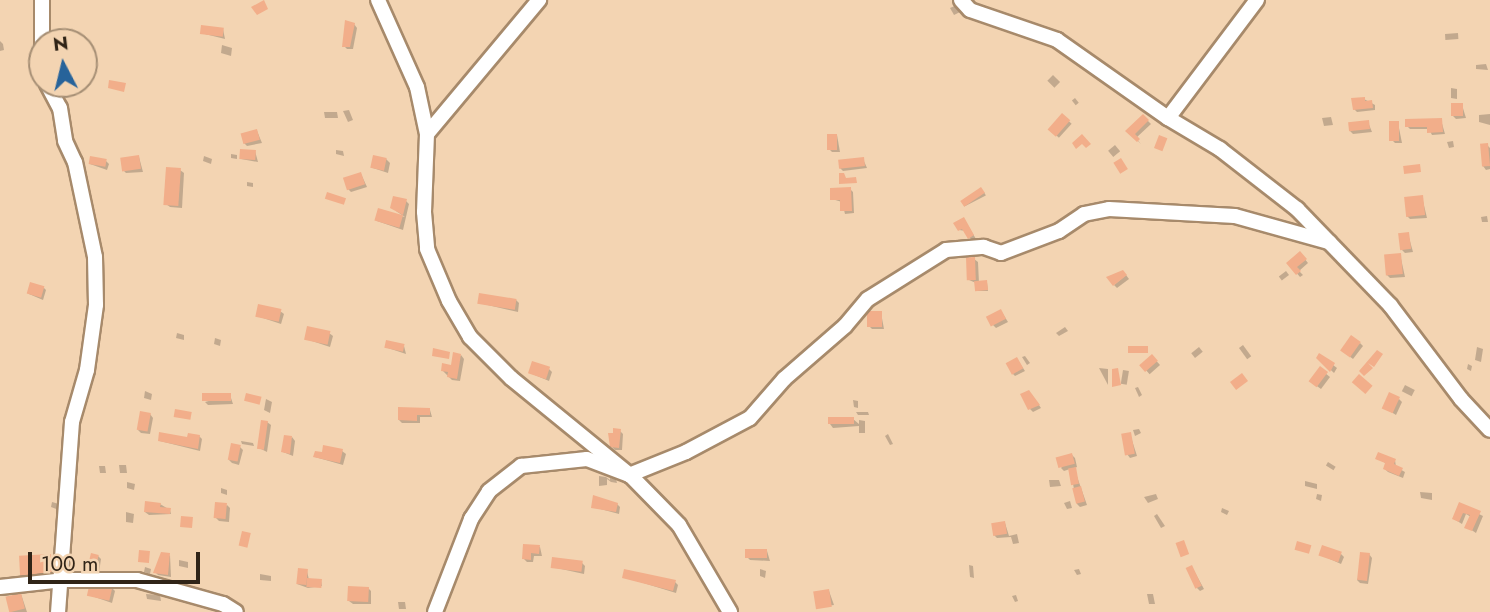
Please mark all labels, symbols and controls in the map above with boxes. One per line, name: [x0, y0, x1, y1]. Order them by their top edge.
north arrow: [28, 28, 98, 98]
text: N: [51, 29, 70, 58]
scale bar: [32, 538, 203, 582]
text: 100 m: [41, 549, 98, 579]

